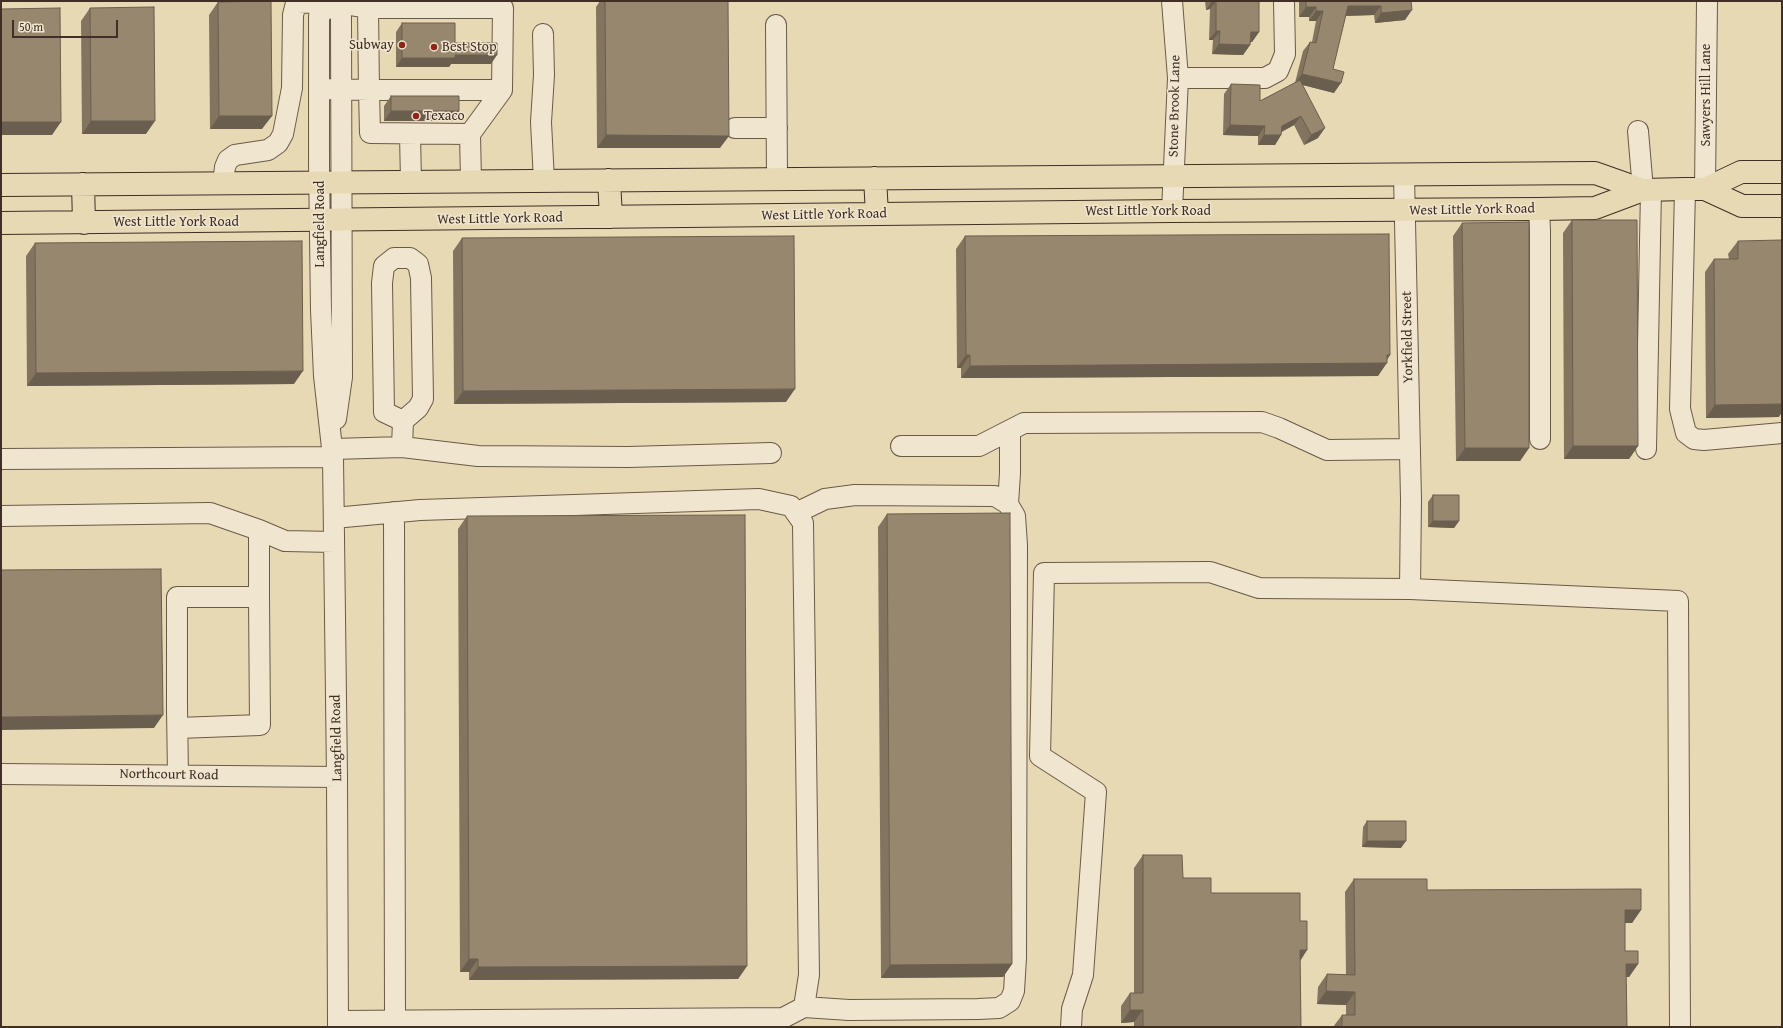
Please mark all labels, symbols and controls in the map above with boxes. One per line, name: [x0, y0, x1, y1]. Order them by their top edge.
scale bar: [14, 12, 120, 38]
text: 50 m: [19, 18, 43, 35]
place label: Subway: [349, 37, 394, 53]
place label: Best Stop: [442, 39, 497, 55]
marker: Subway: [397, 40, 407, 50]
marker: Best Stop: [429, 42, 439, 52]
street label: Sawyers Hill Lane: [1698, 44, 1714, 146]
street label: Stone Brook Lane: [1166, 55, 1184, 157]
place label: Texaco: [424, 108, 465, 124]
marker: Texaco: [411, 111, 421, 121]
street label: Langfield Road: [312, 180, 328, 268]
street label: West Little York Road: [1409, 201, 1535, 219]
street label: West Little York Road: [1085, 203, 1211, 219]
street label: West Little York Road: [761, 206, 887, 224]
street label: West Little York Road: [437, 210, 563, 228]
street label: West Little York Road: [113, 214, 239, 230]
street label: Yorkfield Street: [1399, 291, 1417, 383]
street label: Langfield Road: [328, 694, 346, 782]
street label: Northcourt Road: [119, 766, 219, 784]

